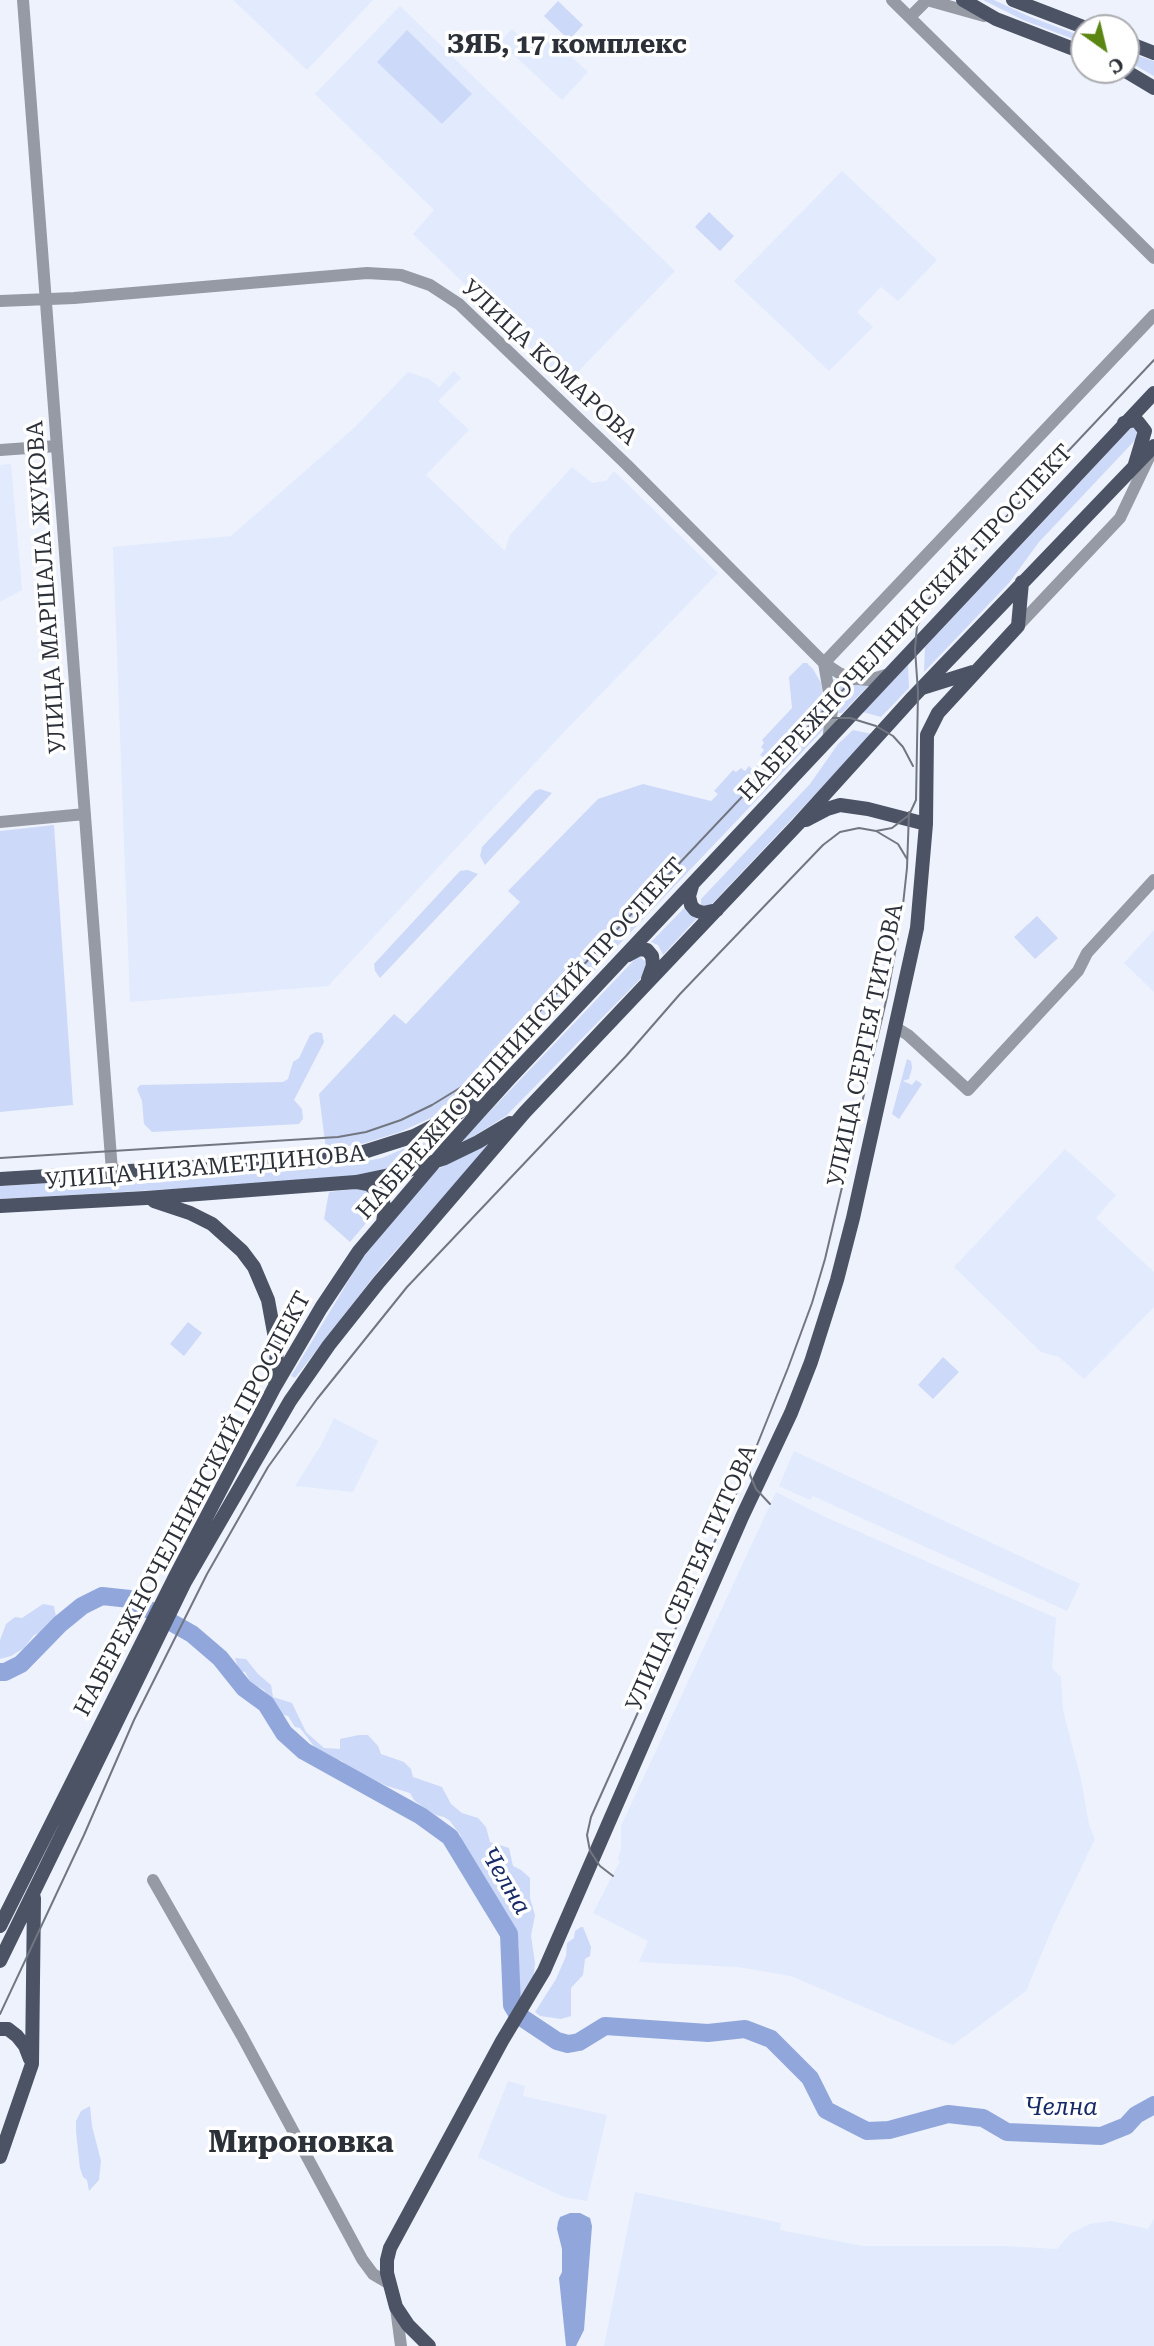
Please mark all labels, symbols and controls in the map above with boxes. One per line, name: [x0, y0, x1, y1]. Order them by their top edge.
north arrow: [1070, 14, 1140, 84]
district label: ЗЯБ, 17 комплекс: [447, 29, 687, 61]
text: С: [1104, 52, 1128, 78]
street label: УЛИЦА КОМАРОВА: [456, 275, 642, 451]
street label: УЛИЦА МАРШАЛА ЖУКОВА: [22, 420, 72, 754]
street label: НАБЕРЕЖНОЧЕЛНИНСКИЙ ПРОСПЕКТ: [733, 439, 1079, 807]
street label: НАБЕРЕЖНОЧЕЛНИНСКИЙ ПРОСПЕКТ: [351, 853, 691, 1225]
street label: УЛИЦА СЕРГЕЯ ТИТОВА: [823, 901, 909, 1189]
street label: УЛИЦА НИЗАМЕТДИНОВА: [44, 1140, 366, 1196]
street label: НАБЕРЕЖНОЧЕЛНИНСКИЙ ПРОСПЕКТ: [69, 1287, 317, 1721]
street label: УЛИЦА СЕРГЕЯ ТИТОВА: [621, 1441, 763, 1715]
water label: Челна: [474, 1842, 536, 1920]
water label: Челна: [1024, 2094, 1098, 2122]
district label: Мироновка: [208, 2125, 394, 2161]

